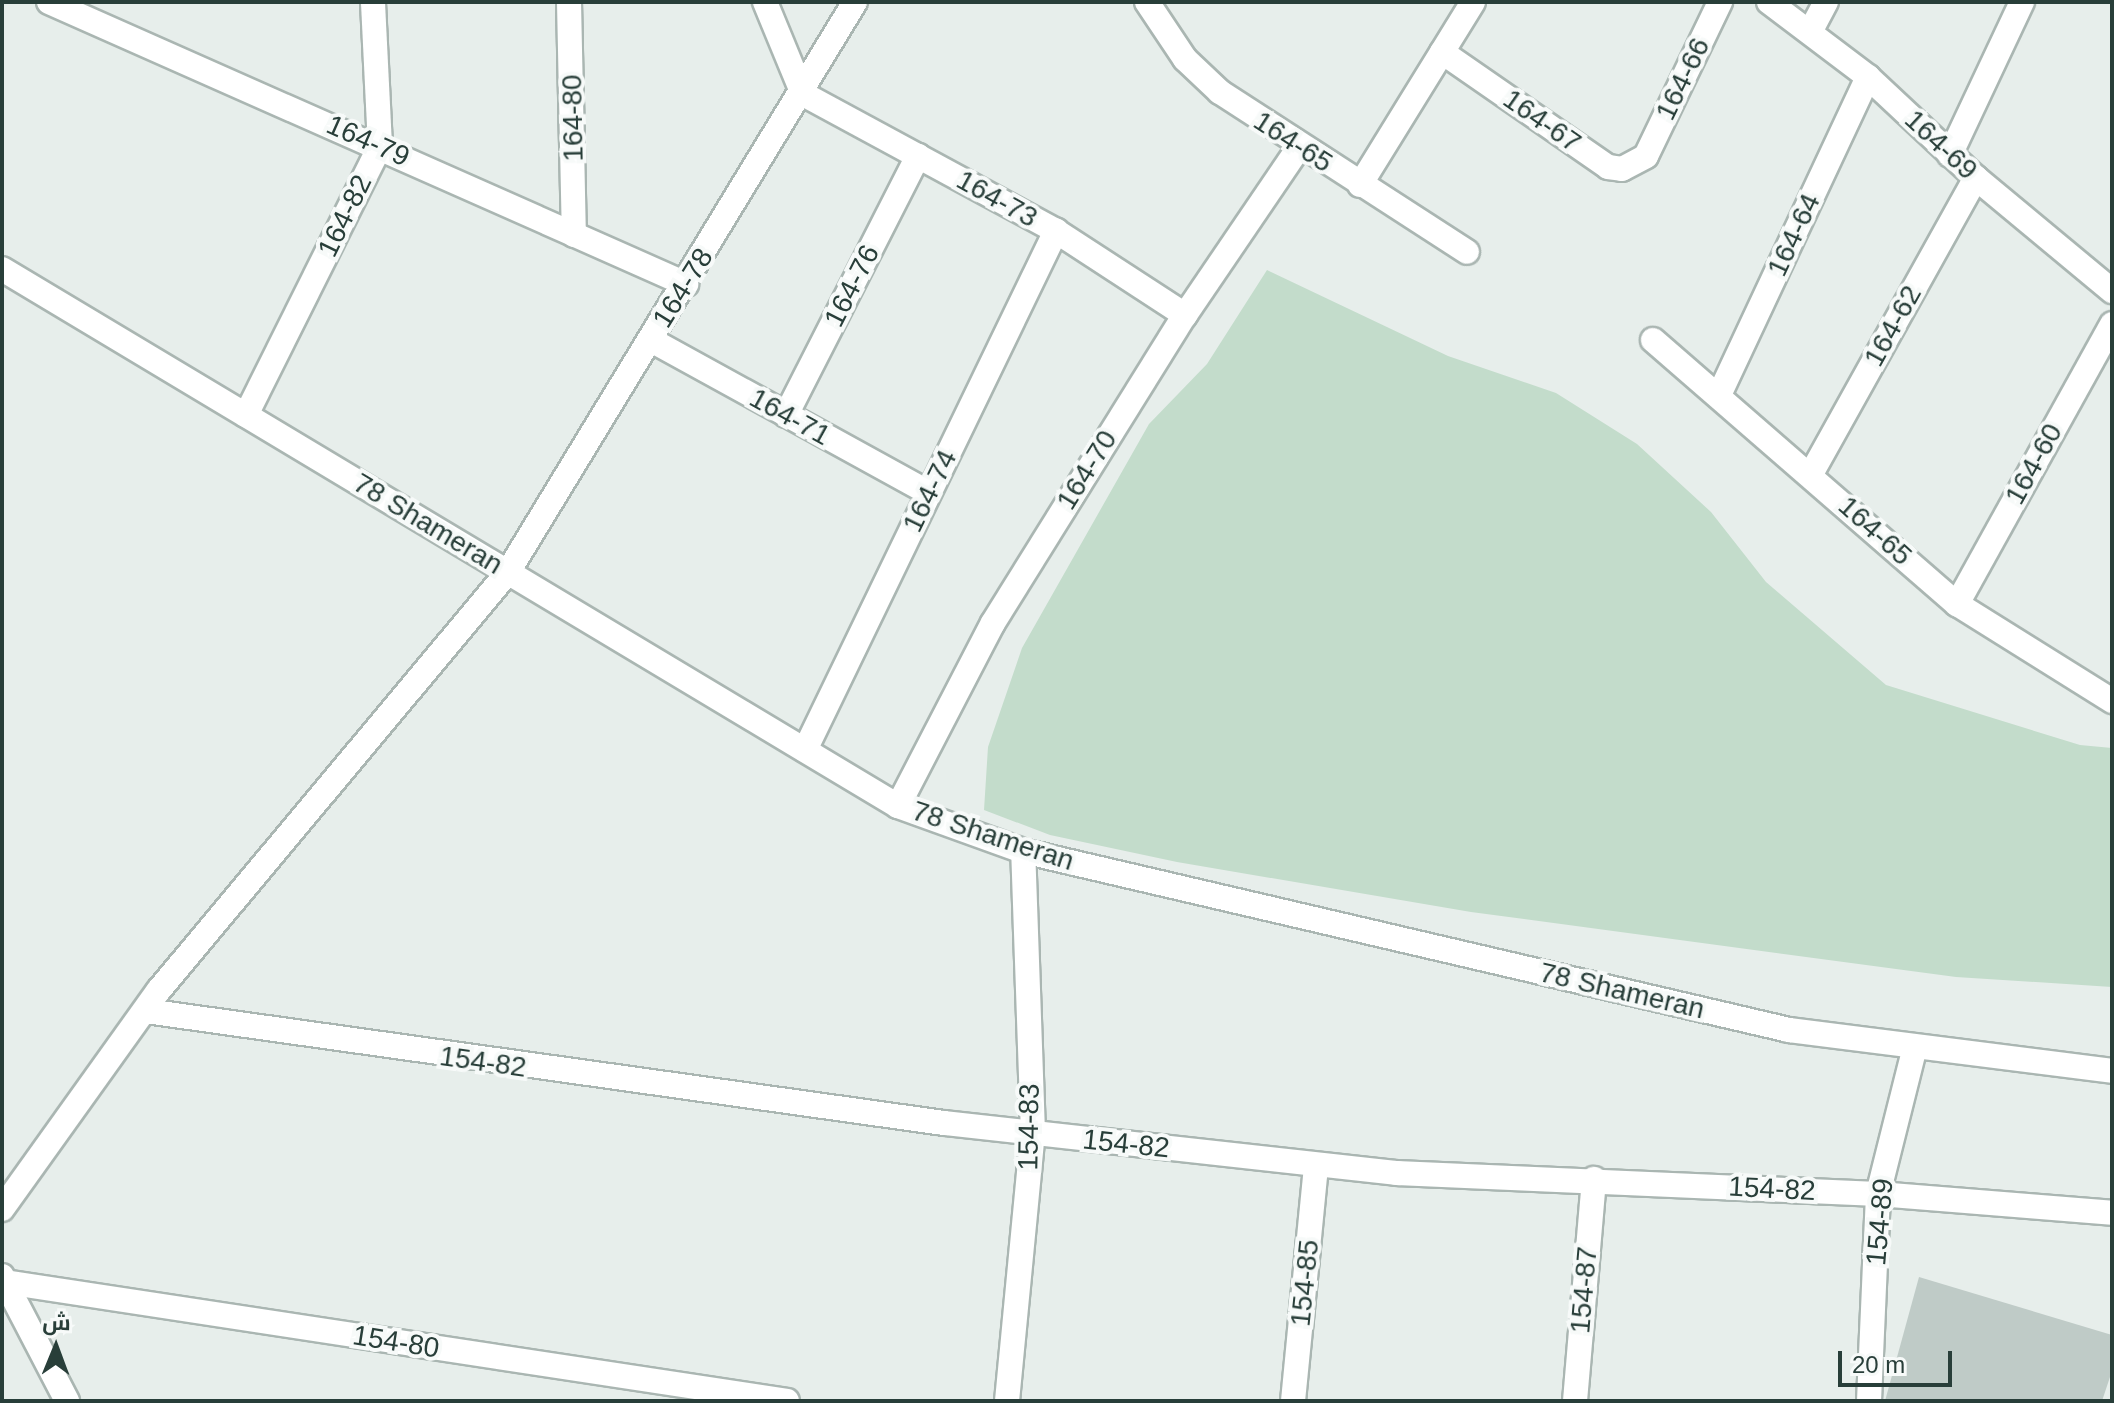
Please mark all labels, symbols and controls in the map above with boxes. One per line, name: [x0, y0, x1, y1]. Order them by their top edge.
street label: 164-66: [1649, 32, 1717, 126]
street label: 164-80: [555, 74, 591, 162]
street label: 164-67: [1497, 82, 1587, 160]
street label: 164-69: [1898, 103, 1984, 187]
street label: 164-65: [1247, 104, 1339, 180]
street label: 164-79: [321, 108, 415, 174]
street label: 164-73: [951, 163, 1043, 235]
street label: 164-82: [311, 169, 379, 263]
street label: 164-64: [1760, 188, 1828, 282]
street label: 164-76: [817, 240, 887, 332]
street label: 164-78: [646, 242, 720, 334]
street label: 164-62: [1857, 280, 1929, 372]
street label: 164-71: [744, 381, 836, 453]
street label: 164-60: [1998, 418, 2070, 510]
street label: 164-70: [1050, 424, 1124, 516]
street label: 164-74: [896, 444, 964, 538]
street label: 78 Shameran: [347, 466, 509, 582]
street label: 164-65: [1831, 489, 1919, 573]
street label: 78 Shameran: [908, 794, 1078, 878]
street label: 78 Shameran: [1536, 956, 1708, 1026]
street label: 154-82: [437, 1039, 529, 1085]
street label: 154-83: [1011, 1083, 1047, 1171]
street label: 154-82: [1081, 1123, 1171, 1165]
street label: 154-82: [1728, 1170, 1816, 1208]
street label: 154-89: [1859, 1177, 1901, 1267]
street label: 154-85: [1284, 1238, 1326, 1328]
street label: 154-87: [1563, 1245, 1605, 1335]
north arrow: [16, 1307, 96, 1387]
text: ش: [42, 1310, 71, 1335]
street label: 154-80: [350, 1319, 442, 1365]
scale bar: [1842, 1335, 1956, 1385]
text: 20 m: [1852, 1351, 1905, 1378]

